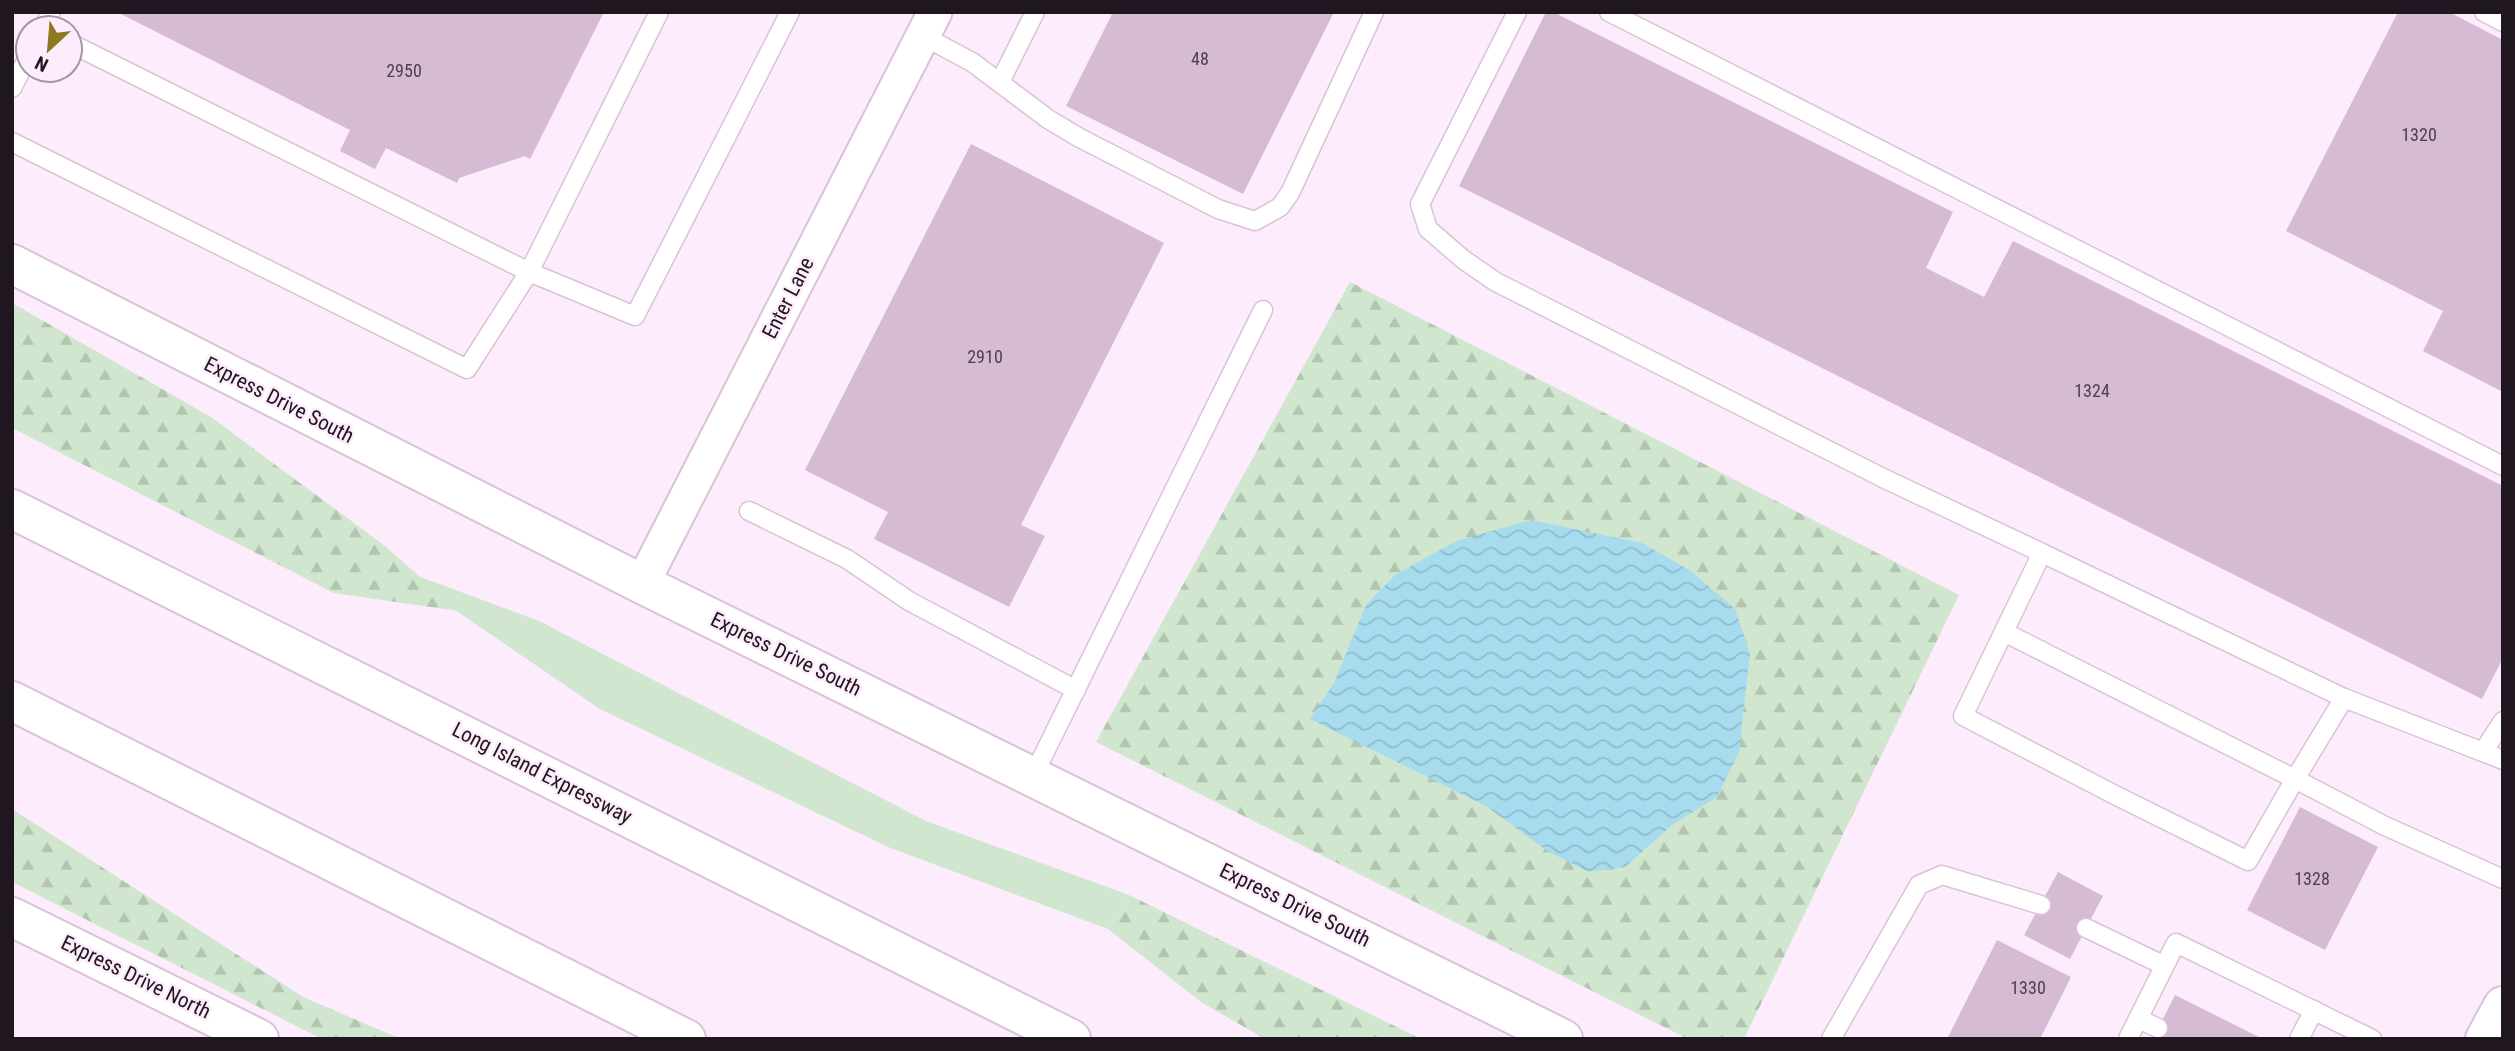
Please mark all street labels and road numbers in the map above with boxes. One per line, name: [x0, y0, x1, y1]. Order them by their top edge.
street label: Enter Lane: [757, 253, 819, 343]
street label: Express Drive South: [200, 352, 358, 448]
street label: Express Drive South: [707, 607, 865, 701]
street label: Long Island Expressway: [448, 717, 636, 829]
street label: Express Drive South: [1216, 858, 1374, 952]
street label: Express Drive North: [57, 930, 215, 1024]

